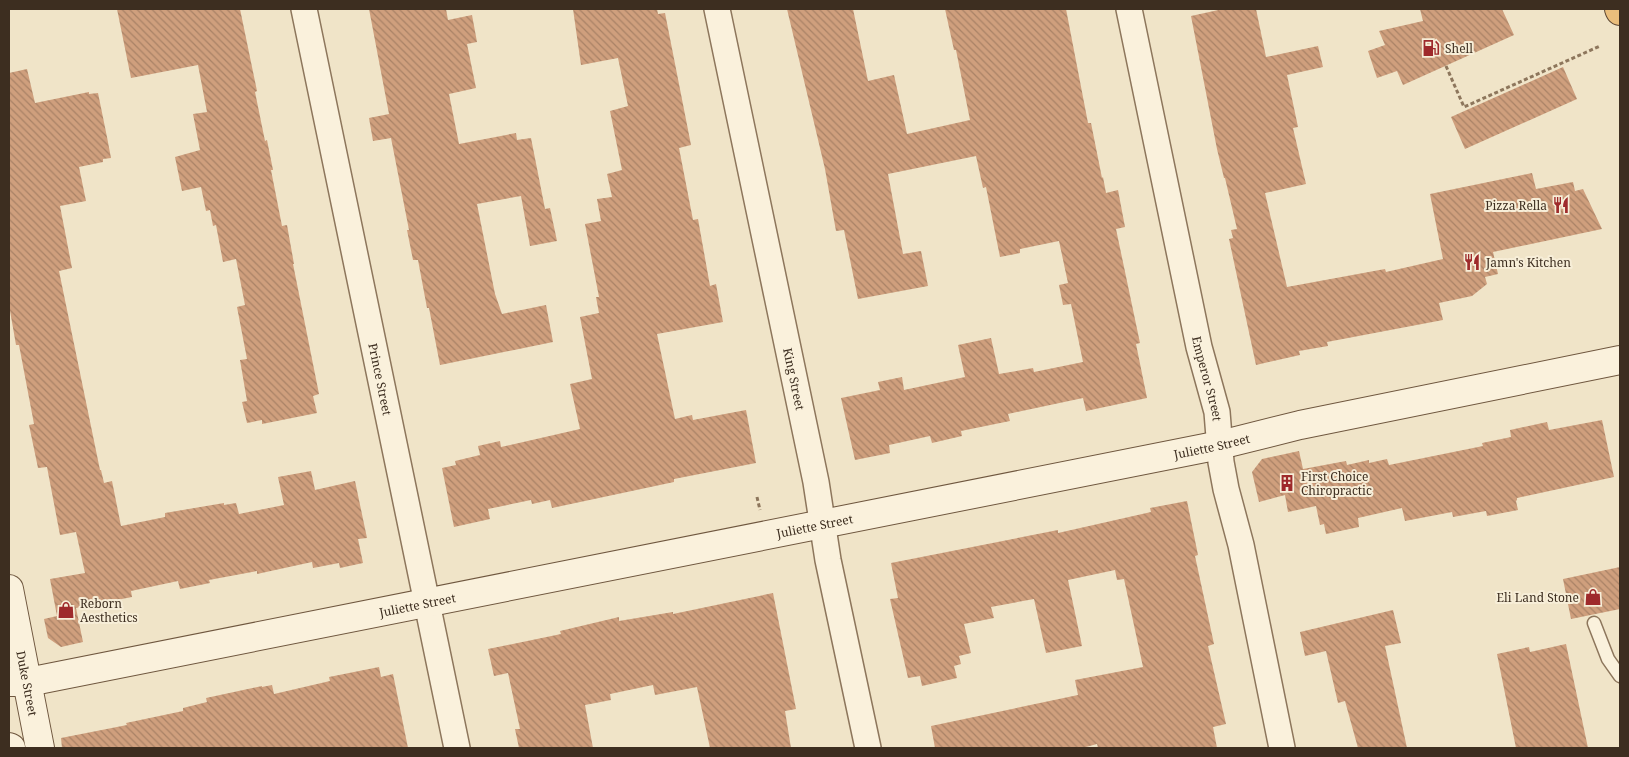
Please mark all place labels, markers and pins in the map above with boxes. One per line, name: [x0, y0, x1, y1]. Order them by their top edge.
fuel station icon: Shell: [1421, 38, 1441, 58]
place label: Shell: [1445, 40, 1473, 57]
restaurant icon: Pizza Rella: [1551, 195, 1571, 215]
place label: Pizza Rella: [1485, 197, 1547, 214]
restaurant icon: Jamn's Kitchen: [1462, 252, 1482, 272]
place label: Jamn's Kitchen: [1485, 254, 1571, 271]
place label: First Choice Chiropractic: [1301, 468, 1372, 499]
building icon: First Choice Chiropractic: [1277, 473, 1297, 493]
shop icon: Eli Land Stone: [1583, 587, 1603, 607]
place label: Eli Land Stone: [1497, 589, 1579, 606]
place label: Reborn Aesthetics: [80, 595, 138, 626]
shop icon: Reborn Aesthetics: [56, 600, 76, 620]

